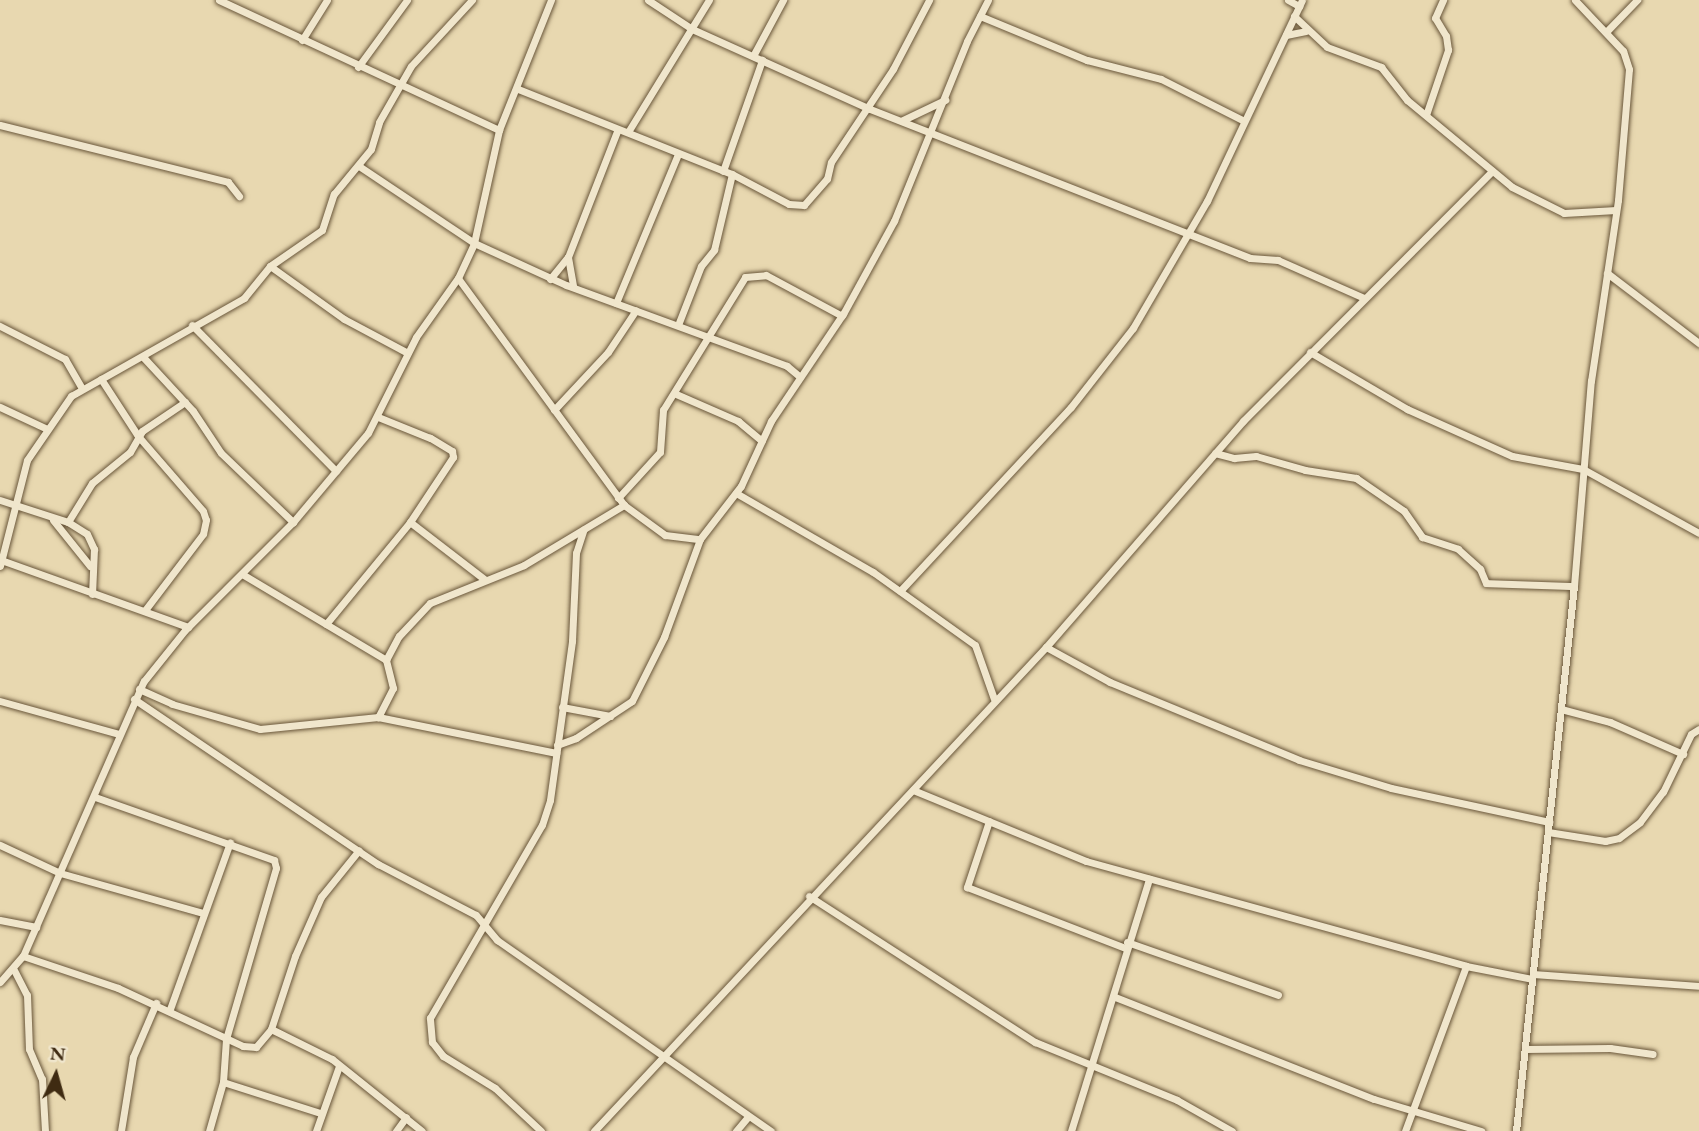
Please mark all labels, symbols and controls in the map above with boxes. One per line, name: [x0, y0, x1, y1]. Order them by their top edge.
north arrow: [21, 1040, 91, 1110]
text: N: [49, 1040, 67, 1067]

